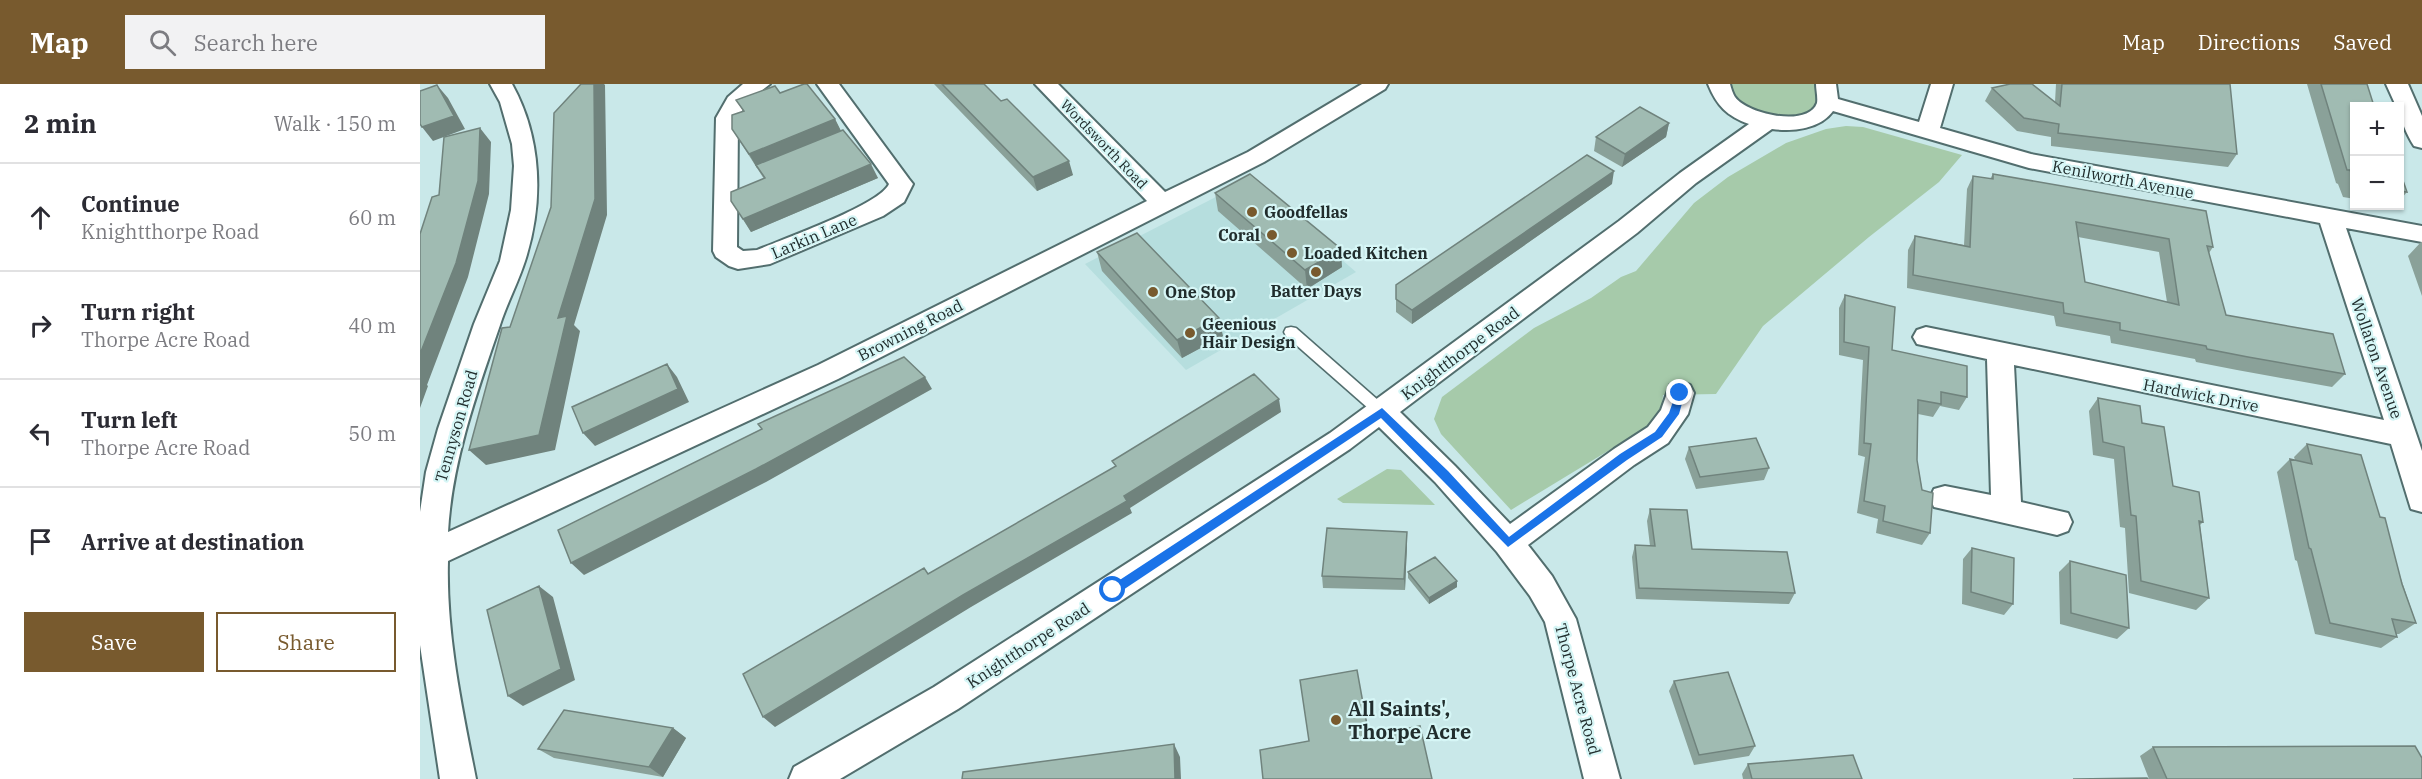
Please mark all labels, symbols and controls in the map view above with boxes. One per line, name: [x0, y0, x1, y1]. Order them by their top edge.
search box: [125, 15, 545, 69]
text: Map: [30, 24, 89, 61]
icon: search: [146, 26, 179, 59]
text: Search here: [194, 28, 318, 57]
text: Map: [2122, 28, 2165, 56]
text: Directions: [2198, 28, 2300, 56]
text: Saved: [2333, 28, 2392, 56]
street label: Wordsworth Road: [1057, 95, 1152, 193]
map controls: [2350, 102, 2404, 210]
button: +: [2350, 102, 2404, 156]
text: 2 min: [24, 106, 97, 140]
text: Walk · 150 m: [274, 110, 396, 137]
street label: Kenilworth Avenue: [2051, 155, 2195, 203]
button: −: [2350, 156, 2404, 210]
text: Continue: [81, 189, 180, 218]
icon: ahead: [24, 201, 57, 234]
place label: Goodfellas: [1264, 202, 1348, 222]
text: 60 m: [348, 204, 396, 231]
marker: Goodfellas: [1245, 205, 1259, 219]
street label: Larkin Lane: [768, 209, 860, 263]
text: Knightthorpe Road: [81, 218, 259, 245]
place label: Coral: [1218, 225, 1260, 245]
marker: Coral: [1265, 228, 1279, 242]
place label: Loaded Kitchen: [1304, 243, 1428, 263]
marker: Loaded Kitchen: [1285, 246, 1299, 260]
marker: Batter Days: [1309, 265, 1323, 279]
place label: Batter Days: [1270, 281, 1362, 301]
place label: One Stop: [1165, 282, 1236, 302]
marker: One Stop: [1146, 285, 1160, 299]
street label: Browning Road: [854, 295, 966, 365]
street label: Wollaton Avenue: [2347, 295, 2407, 421]
text: Turn right: [81, 297, 195, 326]
street label: Knightthorpe Road: [1397, 302, 1523, 404]
icon: right: [24, 309, 57, 342]
text: 40 m: [348, 312, 396, 339]
place label: Geenious Hair Design: [1202, 314, 1296, 352]
text: Thorpe Acre Road: [81, 326, 250, 353]
marker: Geenious Hair Design: [1183, 326, 1197, 340]
street label: Tennyson Road: [430, 367, 482, 484]
street label: Hardwick Drive: [2142, 374, 2260, 416]
route end: [1666, 379, 1692, 405]
text: Turn left: [81, 405, 177, 434]
icon: left: [24, 417, 57, 450]
text: 50 m: [348, 420, 396, 447]
text: Thorpe Acre Road: [81, 434, 250, 461]
icon: arrive: [24, 525, 57, 558]
text: Arrive at destination: [81, 527, 304, 556]
route start: [1099, 576, 1125, 602]
street label: Knightthorpe Road: [963, 598, 1094, 692]
button: Save: [24, 612, 204, 672]
button: Share: [216, 612, 396, 672]
street label: Thorpe Acre Road: [1551, 621, 1605, 757]
place label: All Saints', Thorpe Acre: [1348, 695, 1471, 745]
marker: All Saints', Thorpe Acre: [1329, 713, 1343, 727]

